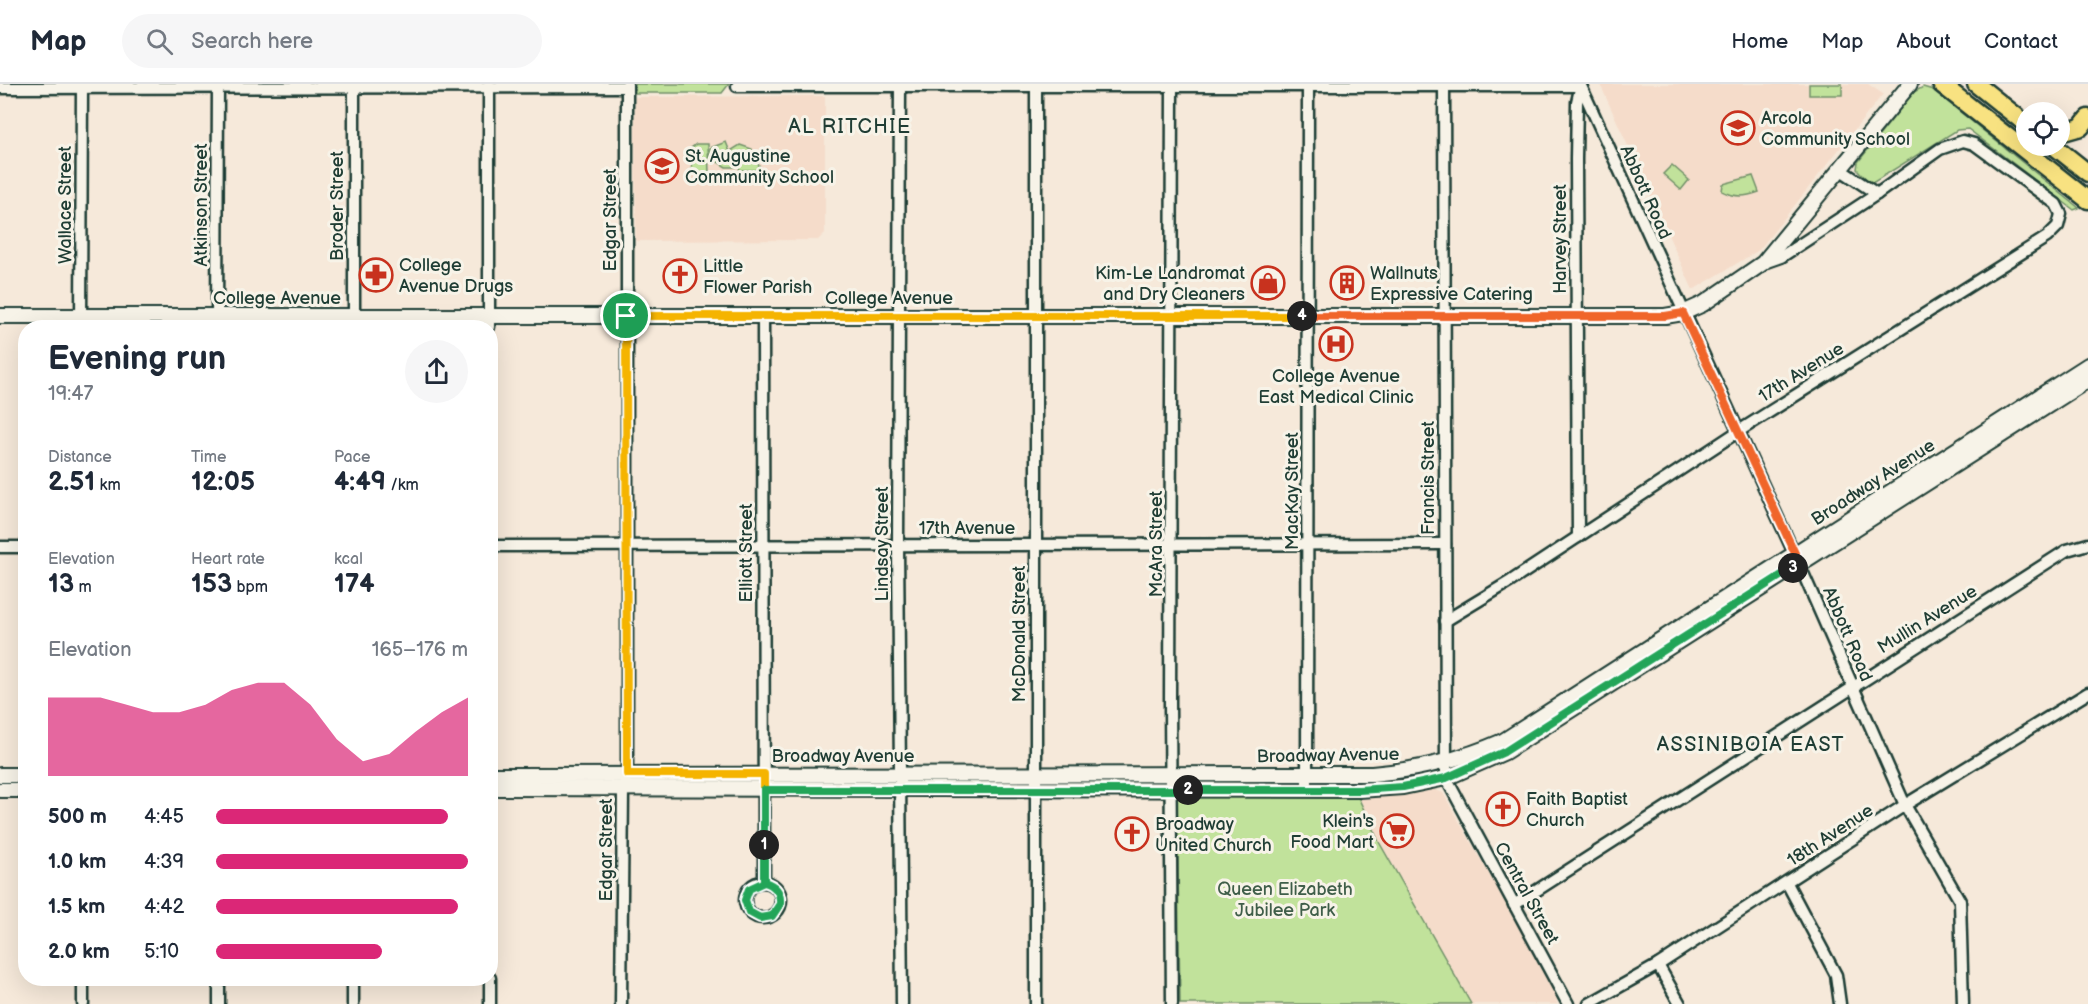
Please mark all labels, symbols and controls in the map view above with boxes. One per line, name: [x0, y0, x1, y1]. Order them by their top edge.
search box: [122, 14, 542, 68]
text: Map: [30, 25, 86, 58]
icon: search: [143, 25, 176, 58]
text: Search here: [191, 28, 313, 55]
text: Home: [1731, 29, 1788, 54]
text: Map: [1821, 29, 1863, 54]
text: About: [1896, 29, 1951, 54]
text: Contact: [1984, 29, 2058, 54]
map controls: [2016, 102, 2070, 156]
button: locate: [2016, 102, 2070, 156]
place label: Arcola Community School: [1761, 108, 1910, 150]
school or university icon: Arcola Community School: [1720, 110, 1756, 146]
district label: AL RITCHIE: [788, 115, 912, 139]
street label: Abbott Road: [1615, 142, 1676, 242]
street label: Atkinson Street: [191, 143, 212, 266]
street label: Wallace Street: [55, 146, 76, 264]
place label: St. Augustine Community School: [685, 146, 834, 188]
school or university icon: St. Augustine Community School: [644, 148, 680, 184]
street label: Broder Street: [327, 150, 348, 261]
street label: Edgar Street: [600, 168, 621, 272]
street label: Harvey Street: [1550, 184, 1571, 294]
place label: College Avenue Drugs: [399, 255, 513, 297]
place label: Little Flower Parish: [703, 256, 812, 298]
pharmacy icon: College Avenue Drugs: [358, 257, 394, 293]
church icon: Little Flower Parish: [662, 258, 698, 294]
place label: Kim-Le Landromat and Dry Cleaners: [1095, 263, 1245, 305]
place label: Wallnuts Expressive Catering: [1370, 263, 1533, 305]
shop icon: Kim-Le Landromat and Dry Cleaners: [1250, 265, 1286, 301]
building icon: Wallnuts Expressive Catering: [1329, 265, 1365, 301]
street label: College Avenue: [213, 288, 341, 309]
street label: College Avenue: [825, 288, 953, 309]
pin: [600, 290, 651, 341]
icon: arrive: [609, 299, 642, 332]
pin: 4: [1287, 301, 1317, 331]
text: 4: [1297, 306, 1307, 325]
hospital icon: College Avenue East Medical Clinic: [1318, 326, 1354, 362]
street label: 17th Avenue: [1755, 338, 1848, 407]
text: Evening run: [48, 339, 226, 379]
button: share: [405, 340, 468, 403]
place label: College Avenue East Medical Clinic: [1258, 366, 1414, 408]
text: 19:47: [48, 382, 93, 406]
street label: Francis Street: [1418, 421, 1439, 535]
street label: MacKay Street: [1282, 432, 1303, 550]
street label: Broadway Avenue: [1808, 435, 1939, 530]
text: Distance: [48, 448, 112, 467]
text: Time: [191, 448, 226, 467]
text: Pace: [334, 448, 370, 467]
text: 2.51: [48, 467, 95, 498]
text: 12:05: [191, 467, 255, 498]
text: 4:49: [334, 467, 386, 498]
text: km: [95, 476, 121, 495]
text: /km: [386, 476, 419, 495]
street label: Lindsay Street: [872, 486, 893, 602]
street label: McAra Street: [1146, 490, 1167, 597]
street label: Elliott Street: [736, 503, 757, 603]
street label: 17th Avenue: [919, 518, 1016, 539]
text: Elevation: [48, 550, 115, 569]
text: Heart rate: [191, 550, 265, 569]
text: kcal: [334, 550, 363, 569]
pin: 3: [1778, 553, 1808, 583]
text: 3: [1788, 558, 1798, 577]
street label: McDonald Street: [1009, 565, 1030, 702]
text: 13: [48, 569, 74, 600]
text: 153: [191, 569, 232, 600]
text: 174: [334, 569, 375, 600]
text: m: [74, 578, 92, 597]
text: bpm: [232, 578, 268, 597]
street label: Mullin Avenue: [1874, 580, 1981, 658]
street label: Abbott Road: [1818, 584, 1877, 685]
text: Elevation: [48, 638, 131, 662]
text: 165–176 m: [372, 638, 468, 662]
district label: ASSINIBOIA EAST: [1657, 733, 1845, 757]
street label: Broadway Avenue: [1256, 744, 1400, 767]
street label: Broadway Avenue: [772, 746, 915, 767]
pin: 2: [1173, 775, 1203, 805]
text: 2: [1183, 780, 1193, 799]
place label: Faith Baptist Church: [1526, 789, 1628, 831]
church icon: Faith Baptist Church: [1485, 791, 1521, 827]
street label: Edgar Street: [596, 798, 617, 902]
street label: 18th Avenue: [1783, 800, 1877, 871]
text: 500 m: [48, 805, 107, 829]
text: 4:45: [144, 805, 184, 829]
place label: Klein's Food Mart: [1290, 811, 1374, 853]
supermarket icon: Klein's Food Mart: [1379, 813, 1415, 849]
place label: Broadway United Church: [1155, 814, 1272, 856]
church icon: Broadway United Church: [1114, 816, 1150, 852]
pin: 1: [749, 830, 779, 860]
text: 1: [761, 835, 767, 854]
street label: Central Street: [1490, 839, 1563, 948]
text: 1.0 km: [48, 850, 106, 874]
text: 4:39: [144, 850, 184, 874]
park label: Queen Elizabeth Jubilee Park: [1217, 879, 1353, 921]
text: 1.5 km: [48, 895, 105, 919]
text: 4:42: [144, 895, 184, 919]
text: 2.0 km: [48, 940, 110, 964]
text: 5:10: [144, 940, 179, 964]

